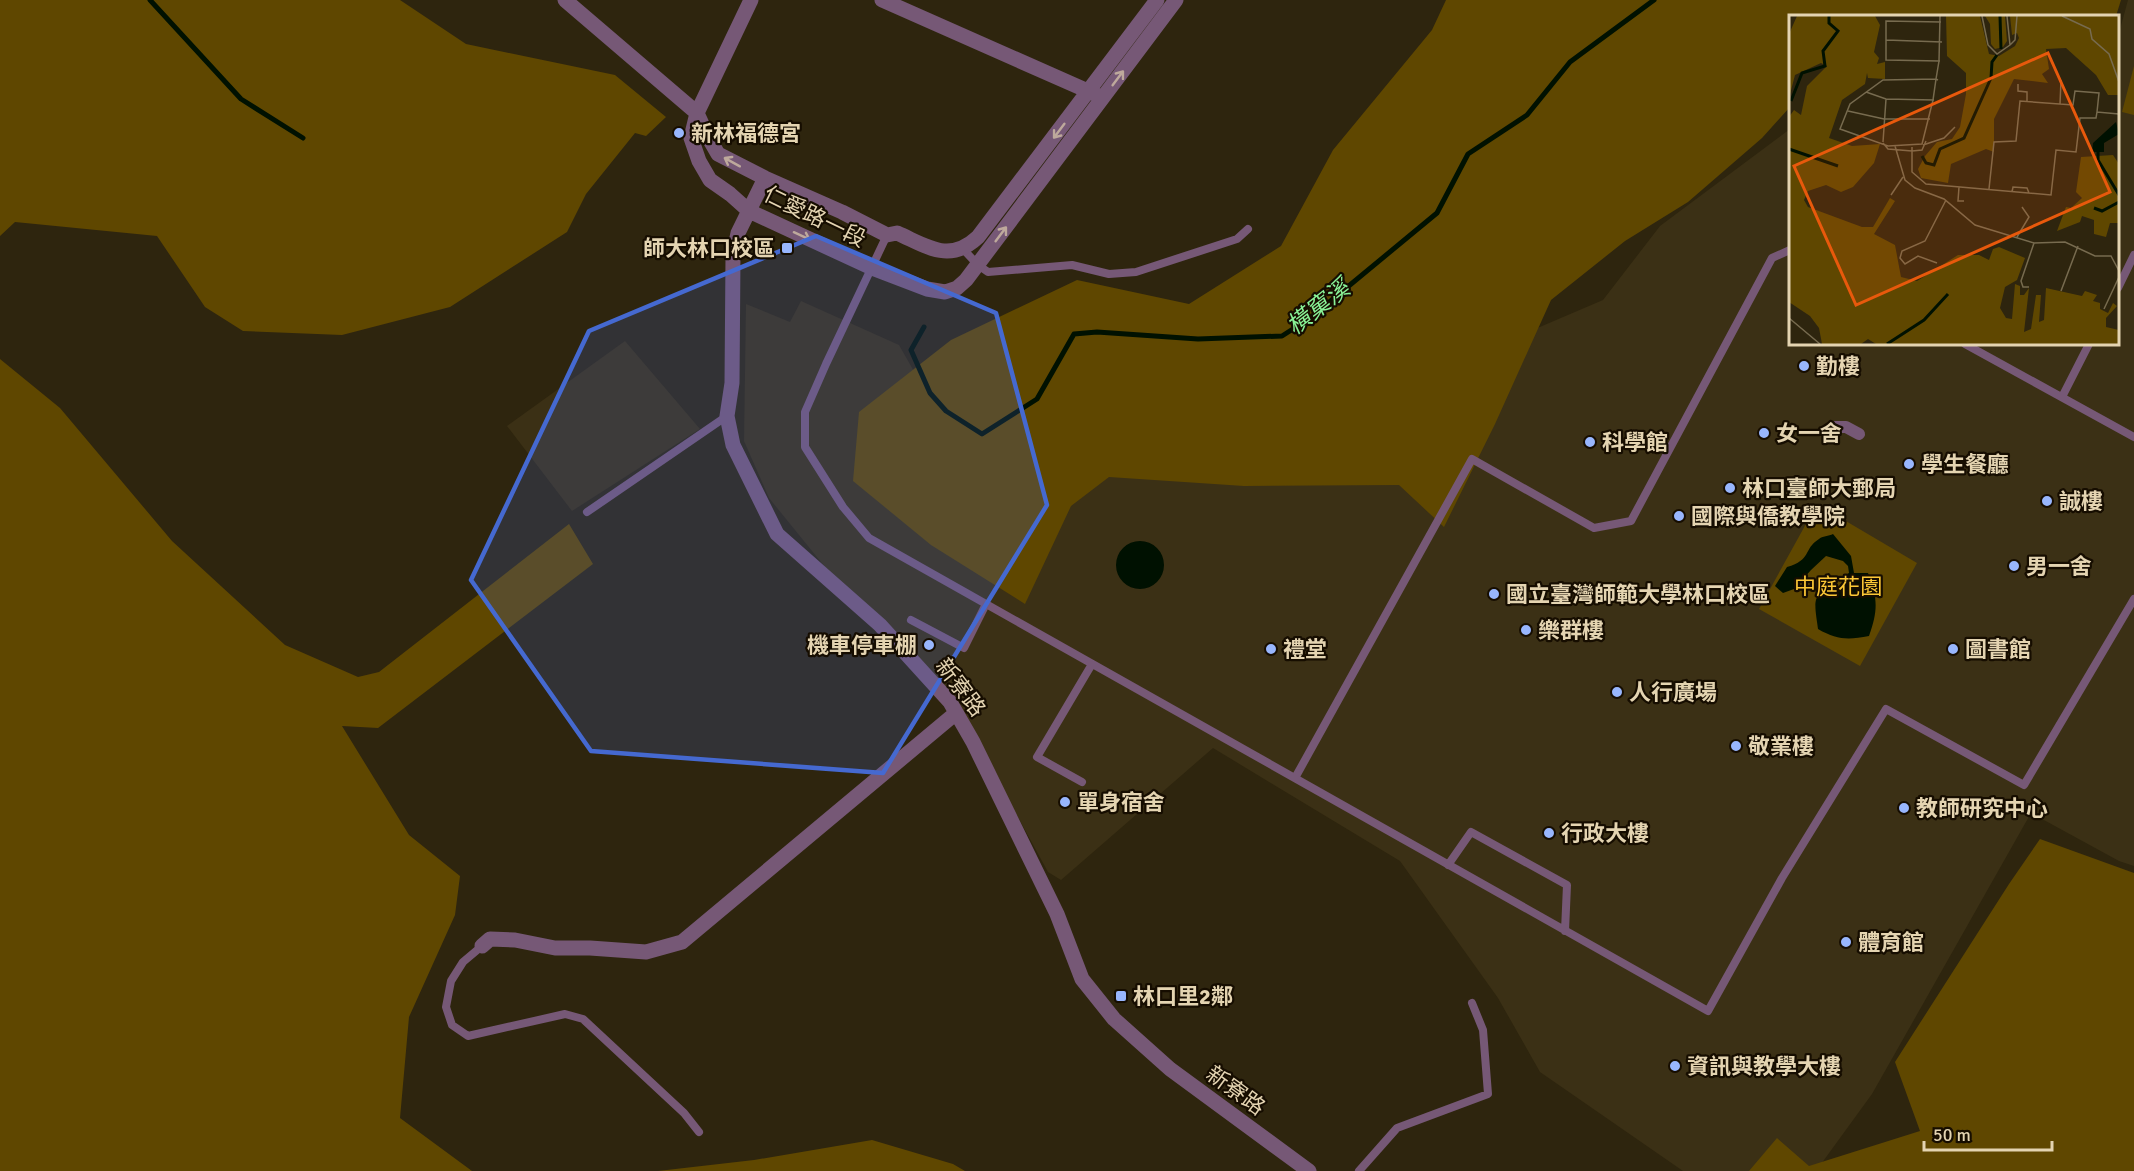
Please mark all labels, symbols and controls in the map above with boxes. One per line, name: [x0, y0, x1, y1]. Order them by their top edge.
inset map: [1789, 15, 2119, 345]
one-way arrow: [1111, 70, 1124, 86]
place label: 新林福德宮: [691, 120, 801, 147]
one-way arrow: [1053, 122, 1065, 138]
marker: 新林福德宮: [672, 126, 686, 140]
one-way arrow: [724, 155, 741, 167]
street label: 仁愛路一段: [759, 180, 870, 253]
one-way arrow: [995, 226, 1007, 242]
one-way arrow: [793, 230, 811, 242]
place label: 師大林口校區: [643, 235, 775, 262]
marker: 師大林口校區: [780, 241, 794, 255]
water label: 橫窠溪: [1280, 271, 1358, 341]
place label: 勤樓: [1816, 353, 1860, 380]
marker: 勤樓: [1797, 359, 1811, 373]
place label: 女一舍: [1776, 420, 1842, 447]
marker: 女一舍: [1757, 426, 1771, 440]
place label: 科學館: [1602, 429, 1668, 456]
marker: 科學館: [1583, 435, 1597, 449]
place label: 學生餐廳: [1921, 451, 2009, 478]
marker: 學生餐廳: [1902, 457, 1916, 471]
place label: 林口臺師大郵局: [1742, 475, 1896, 502]
marker: 林口臺師大郵局: [1723, 481, 1737, 495]
place label: 誠樓: [2059, 488, 2103, 515]
marker: 誠樓: [2040, 494, 2054, 508]
place label: 國際與僑教學院: [1691, 503, 1845, 530]
marker: 國際與僑教學院: [1672, 509, 1686, 523]
place label: 男一舍: [2026, 553, 2092, 580]
marker: 男一舍: [2007, 559, 2021, 573]
park label: 中庭花園: [1794, 573, 1882, 600]
place label: 國立臺灣師範大學林口校區: [1506, 581, 1770, 608]
marker: 國立臺灣師範大學林口校區: [1487, 587, 1501, 601]
place label: 樂群樓: [1538, 617, 1604, 644]
marker: 樂群樓: [1519, 623, 1533, 637]
place label: 機車停車棚: [807, 632, 917, 659]
place label: 禮堂: [1283, 636, 1327, 663]
place label: 圖書館: [1965, 636, 2031, 663]
marker: 機車停車棚: [922, 638, 936, 652]
marker: 禮堂: [1264, 642, 1278, 656]
marker: 圖書館: [1946, 642, 1960, 656]
street label: 新寮路: [930, 653, 991, 722]
place label: 人行廣場: [1629, 679, 1717, 706]
marker: 人行廣場: [1610, 685, 1624, 699]
place label: 敬業樓: [1748, 733, 1814, 760]
marker: 敬業樓: [1729, 739, 1743, 753]
place label: 單身宿舍: [1077, 789, 1165, 816]
marker: 單身宿舍: [1058, 795, 1072, 809]
place label: 教師研究中心: [1916, 795, 2048, 822]
marker: 教師研究中心: [1897, 801, 1911, 815]
place label: 行政大樓: [1561, 820, 1649, 847]
marker: 行政大樓: [1542, 826, 1556, 840]
place label: 體育館: [1858, 929, 1924, 956]
marker: 體育館: [1839, 935, 1853, 949]
place label: 林口里2鄰: [1133, 983, 1233, 1010]
marker: 林口里2鄰: [1114, 989, 1128, 1003]
place label: 資訊與教學大樓: [1687, 1053, 1841, 1080]
marker: 資訊與教學大樓: [1668, 1059, 1682, 1073]
street label: 新寮路: [1201, 1060, 1270, 1121]
scale bar: [1924, 1114, 2052, 1152]
text: 50 m: [1933, 1124, 1971, 1146]

